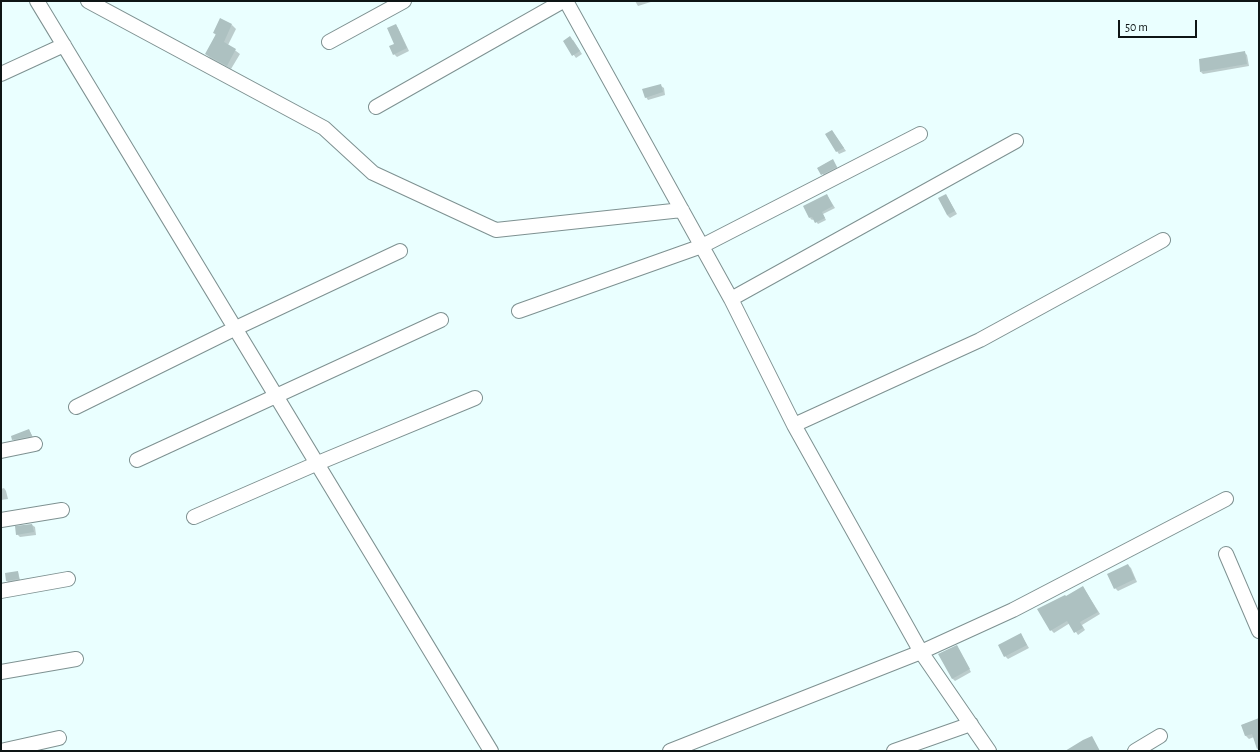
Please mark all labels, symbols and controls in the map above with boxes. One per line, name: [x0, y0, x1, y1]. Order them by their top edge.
scale bar: [1120, 12, 1199, 38]
text: 50 m: [1125, 21, 1148, 33]

